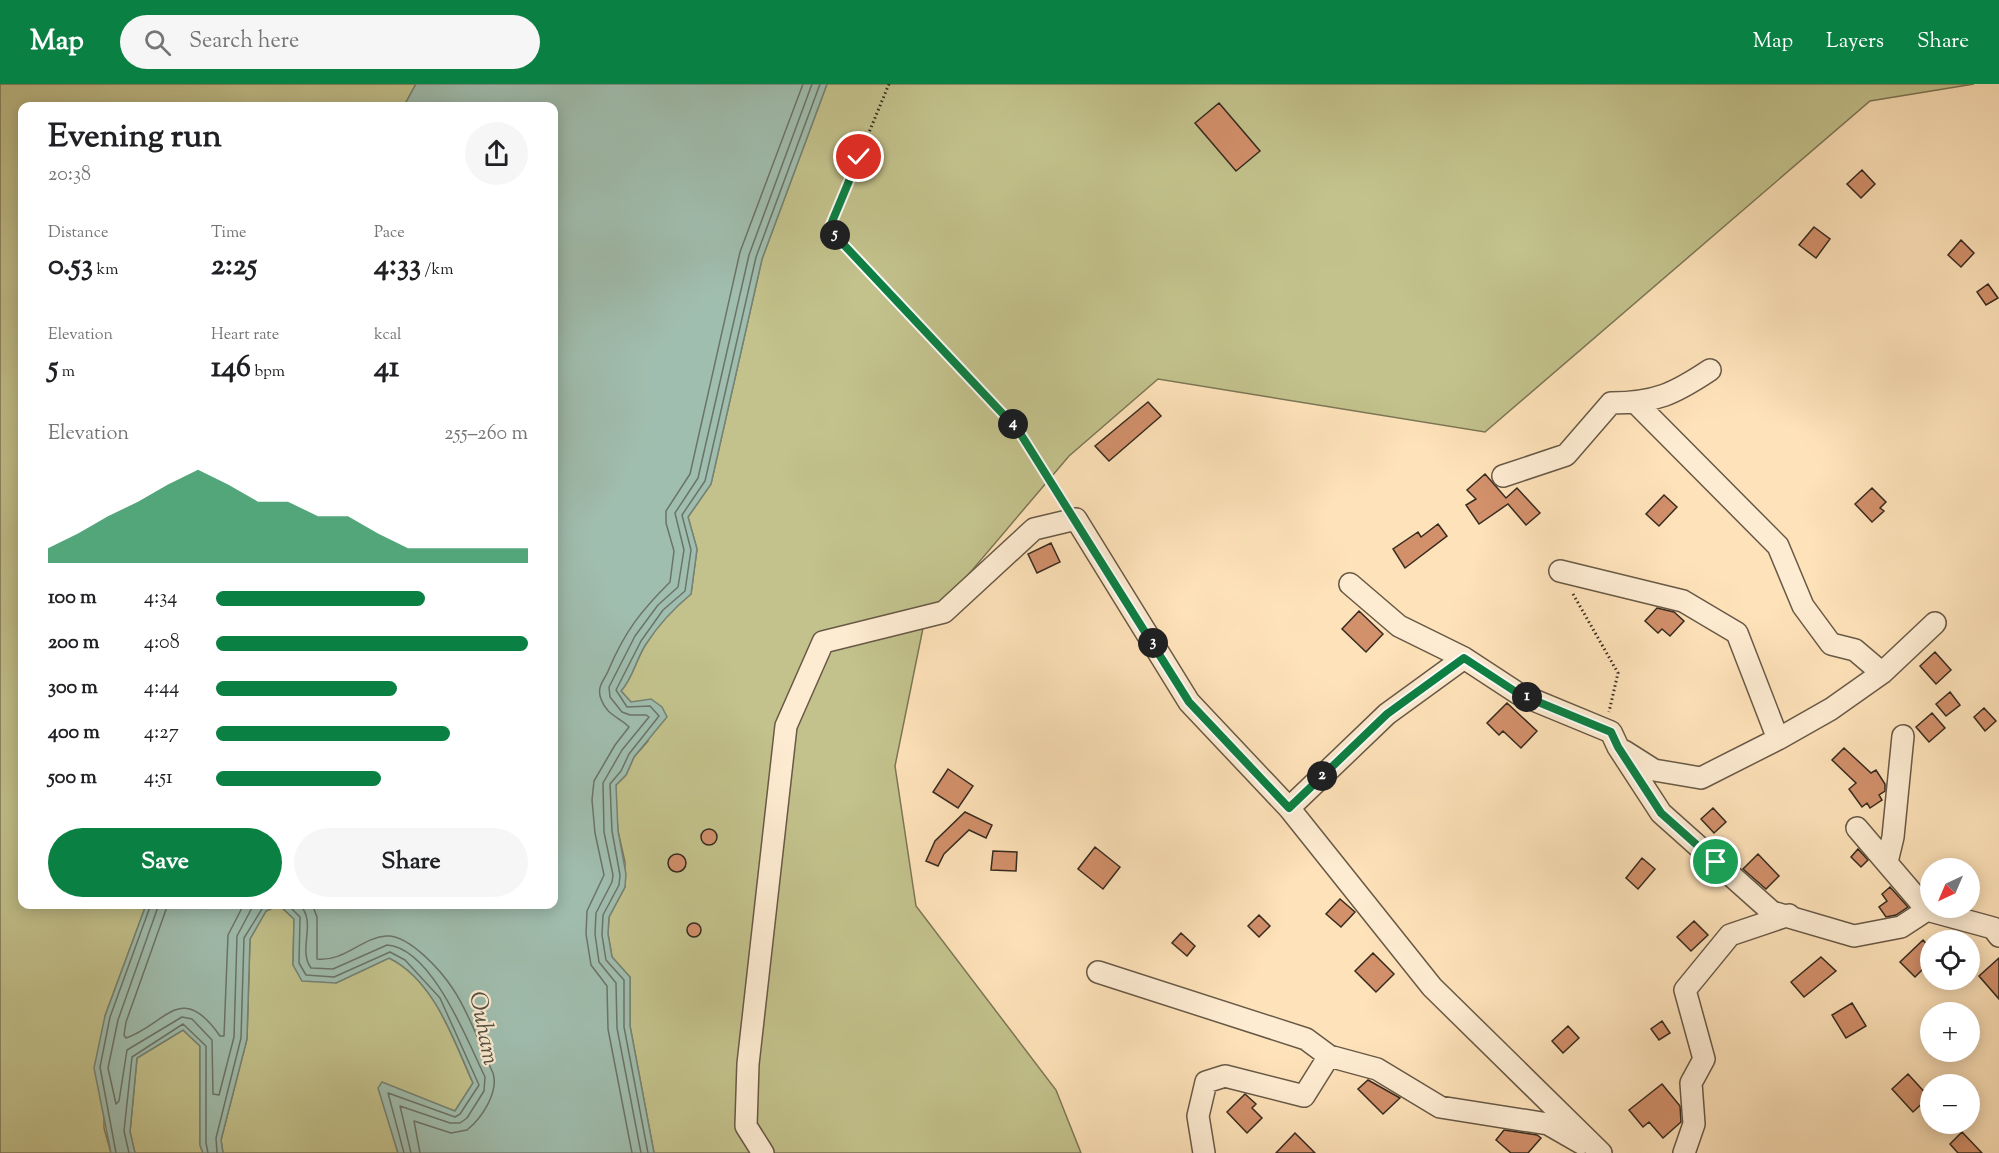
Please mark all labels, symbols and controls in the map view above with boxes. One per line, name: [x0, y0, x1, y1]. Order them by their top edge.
search box: [120, 15, 540, 69]
text: Map: [30, 22, 84, 62]
icon: search: [141, 26, 174, 59]
text: Search here: [189, 26, 299, 58]
text: Map: [1753, 27, 1793, 57]
text: Layers: [1826, 27, 1884, 57]
text: Share: [1917, 27, 1969, 57]
text: Evening run: [48, 114, 222, 162]
button: share: [465, 122, 528, 185]
pin: [833, 131, 884, 182]
icon: check: [842, 140, 875, 173]
text: 20:38: [48, 161, 91, 190]
pin: 5: [820, 220, 850, 250]
text: Distance: [48, 222, 108, 245]
text: Time: [211, 222, 247, 245]
text: Pace: [374, 222, 405, 245]
text: 5: [832, 223, 838, 246]
text: 0.53: [48, 245, 93, 288]
text: 2:25: [211, 245, 257, 288]
text: 4:33: [374, 245, 421, 288]
text: km: [93, 259, 118, 282]
text: /km: [421, 259, 454, 282]
text: Elevation: [48, 324, 113, 347]
text: Heart rate: [211, 324, 279, 347]
text: kcal: [374, 324, 402, 347]
text: 5: [48, 347, 58, 390]
text: 146: [211, 347, 251, 390]
text: 41: [374, 347, 399, 390]
text: m: [58, 361, 75, 384]
text: bpm: [251, 361, 285, 384]
pin: 4: [998, 409, 1028, 439]
text: 4: [1009, 412, 1017, 435]
text: Elevation: [48, 420, 129, 449]
text: 255–260 m: [444, 420, 528, 449]
text: 100 m: [48, 584, 97, 613]
text: 4:34: [144, 584, 177, 613]
pin: 3: [1138, 628, 1168, 658]
text: 200 m: [48, 629, 99, 658]
text: 4:08: [144, 629, 180, 658]
text: 3: [1150, 631, 1156, 654]
text: 300 m: [48, 674, 98, 703]
text: 4:44: [144, 674, 179, 703]
pin: 1: [1512, 682, 1542, 712]
text: 1: [1524, 685, 1530, 708]
text: 400 m: [48, 719, 100, 748]
text: 4:27: [144, 719, 179, 748]
pin: 2: [1307, 761, 1337, 791]
text: 500 m: [48, 764, 97, 793]
text: 4:51: [144, 764, 173, 793]
text: 2: [1318, 764, 1326, 787]
button: Save: [48, 828, 282, 897]
button: Share: [294, 828, 528, 897]
pin: [1690, 836, 1741, 887]
icon: arrive: [1699, 845, 1732, 878]
north arrow: [1920, 858, 1980, 918]
map controls: [1920, 858, 1980, 1134]
button: locate: [1920, 930, 1980, 990]
water label: Ouham: [459, 989, 507, 1068]
button: +: [1920, 1002, 1980, 1062]
button: −: [1920, 1074, 1980, 1134]

